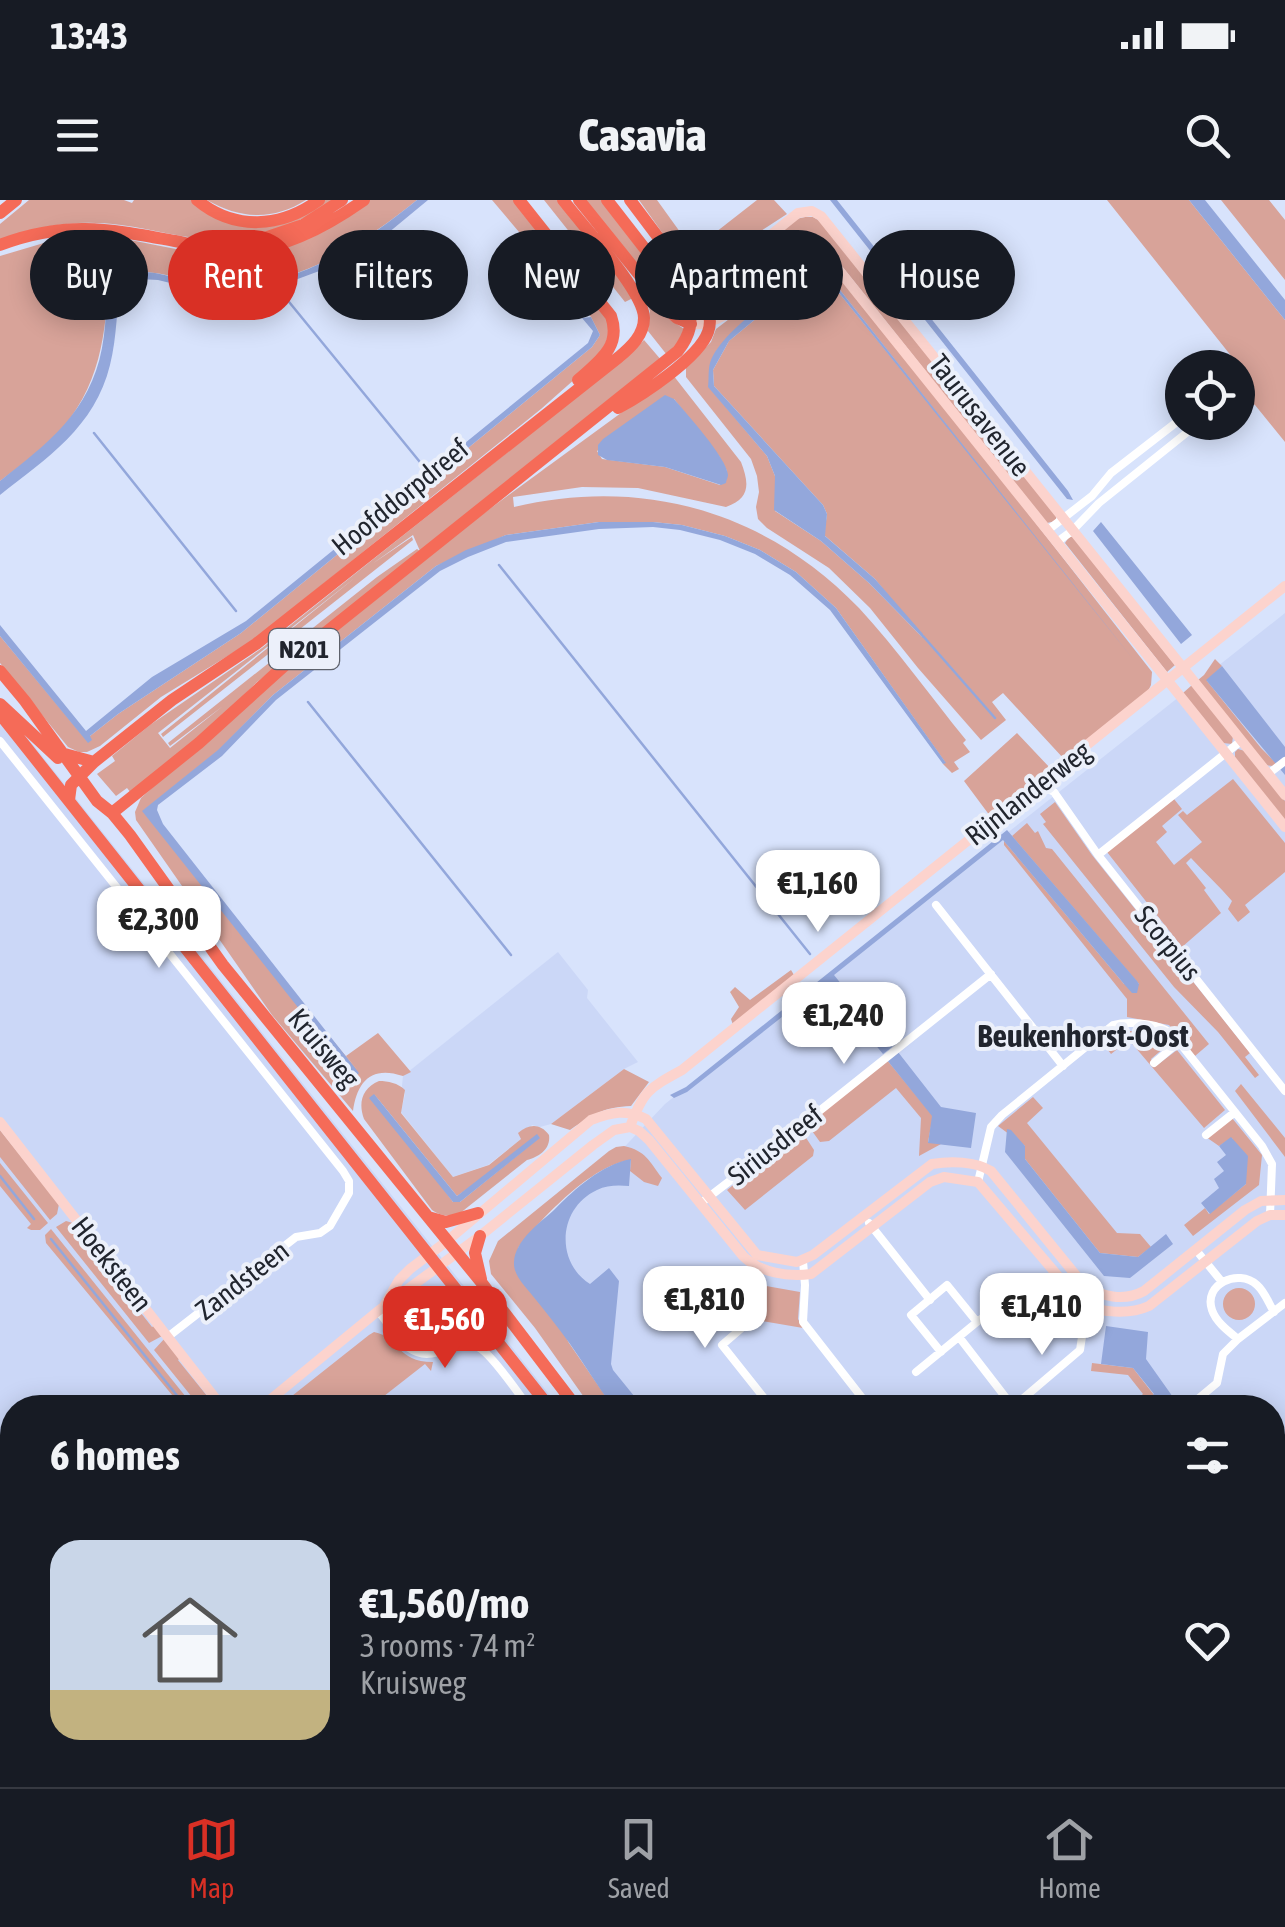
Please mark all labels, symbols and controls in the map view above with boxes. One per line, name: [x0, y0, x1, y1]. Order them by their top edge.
text: 13:43: [50, 14, 128, 57]
icon: menu: [50, 108, 105, 163]
icon: search: [1180, 108, 1235, 163]
text: Casavia: [579, 109, 706, 161]
chip: Buy: [30, 230, 148, 320]
chip: Rent: [168, 230, 298, 320]
chip: Filters: [318, 230, 468, 320]
chip: New: [488, 230, 615, 320]
chip: Apartment: [635, 230, 843, 320]
chip: House: [863, 230, 1015, 320]
street label: Taurusavenue: [923, 348, 1037, 482]
map controls: [1165, 350, 1255, 440]
button: locate: [1165, 350, 1255, 440]
street label: Hoofddorpdreef: [325, 432, 475, 562]
road number: N201: [269, 629, 339, 669]
street label: Rijnlanderweg: [959, 734, 1097, 852]
pin: €1,160: [737, 850, 899, 935]
text: €1,160: [778, 864, 858, 901]
pin: €2,300: [78, 886, 240, 971]
street label: Scorpius: [1128, 899, 1208, 987]
text: €2,300: [119, 900, 199, 937]
pin: €1,240: [763, 982, 925, 1067]
text: €1,240: [804, 996, 884, 1033]
street label: Kruisweg: [282, 1002, 366, 1094]
district label: Beukenhorst-Oost: [977, 1017, 1189, 1054]
street label: Siriusdreef: [721, 1098, 829, 1192]
street label: Hoeksteen: [65, 1210, 159, 1318]
street label: Zandsteen: [189, 1234, 295, 1326]
pin: €1,810: [624, 1266, 786, 1351]
pin: €1,410: [961, 1273, 1123, 1358]
text: €1,810: [665, 1280, 745, 1317]
pin: €1,560: [364, 1286, 526, 1371]
text: €1,410: [1002, 1287, 1082, 1324]
text: €1,560: [405, 1300, 485, 1337]
icon: filters: [1180, 1428, 1235, 1483]
text: 6 homes: [50, 1431, 180, 1479]
text: €1,560/mo: [360, 1579, 530, 1627]
icon: home: [130, 1580, 250, 1700]
icon: heart: [1180, 1613, 1235, 1668]
text: 3 rooms · 74 m²: [360, 1627, 535, 1664]
text: Kruisweg: [360, 1664, 466, 1701]
tab: Map: [184, 1812, 239, 1904]
tab: Saved: [608, 1812, 670, 1904]
tab: Home: [1038, 1812, 1101, 1904]

